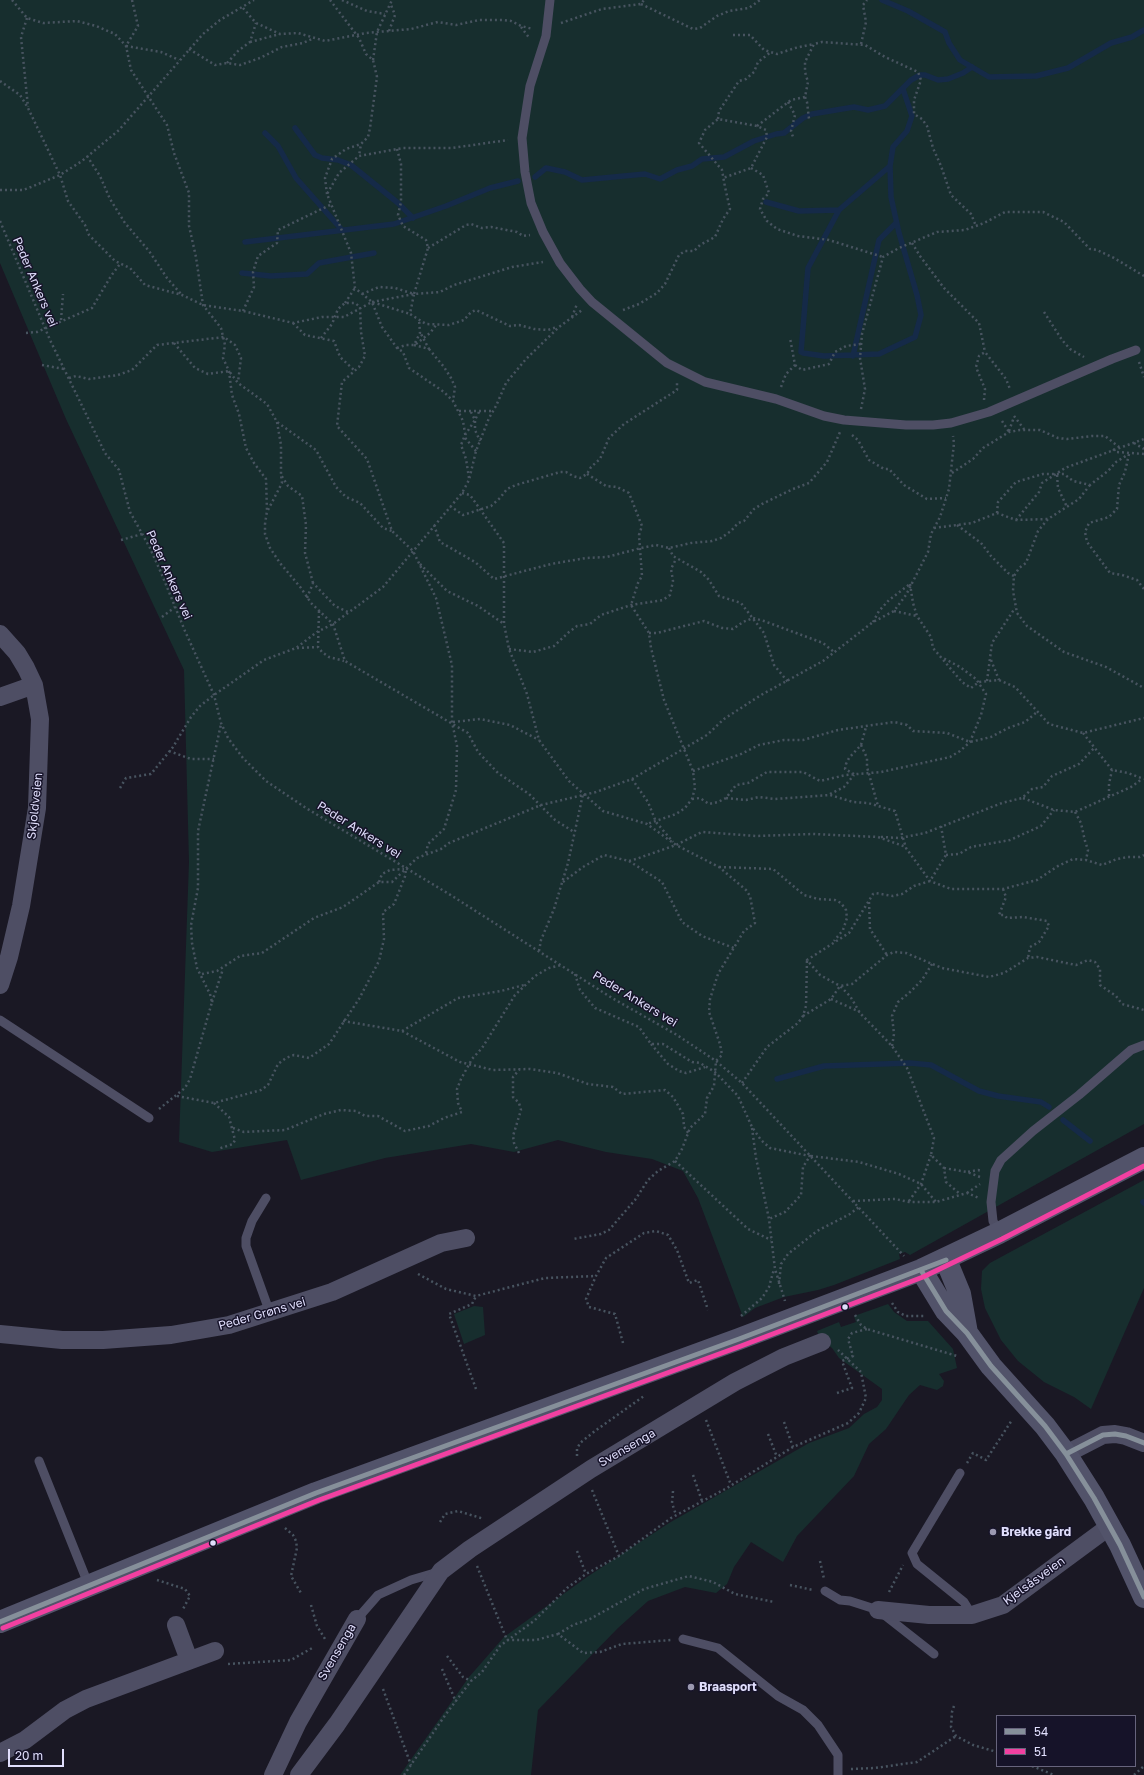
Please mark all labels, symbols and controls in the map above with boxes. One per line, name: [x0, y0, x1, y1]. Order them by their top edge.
street label: Peder Ankers vei: [10, 235, 60, 329]
street label: Peder Ankers vei: [143, 528, 195, 622]
street label: Skjoldveien: [24, 772, 46, 840]
street label: Peder Ankers vei: [314, 798, 404, 862]
street label: Peder Ankers vei: [590, 968, 680, 1030]
street label: Peder Grøns vei: [217, 1295, 307, 1333]
unlabelled marker: [840, 1302, 850, 1312]
street label: Svensenga: [596, 1426, 658, 1470]
place label: Brekke gård: [1001, 1525, 1071, 1539]
marker: Brekke gård: [988, 1527, 998, 1537]
unlabelled marker: [208, 1538, 218, 1548]
street label: Kjelsåsveien: [1000, 1554, 1068, 1608]
street label: Svensenga: [315, 1621, 359, 1683]
place label: Braasport: [699, 1680, 757, 1694]
marker: Braasport: [686, 1682, 696, 1692]
legend: [996, 1715, 1136, 1767]
text: 54: [1034, 1724, 1048, 1739]
scale bar: [10, 1741, 66, 1767]
text: 51: [1034, 1744, 1047, 1759]
text: 20 m: [15, 1748, 43, 1763]

